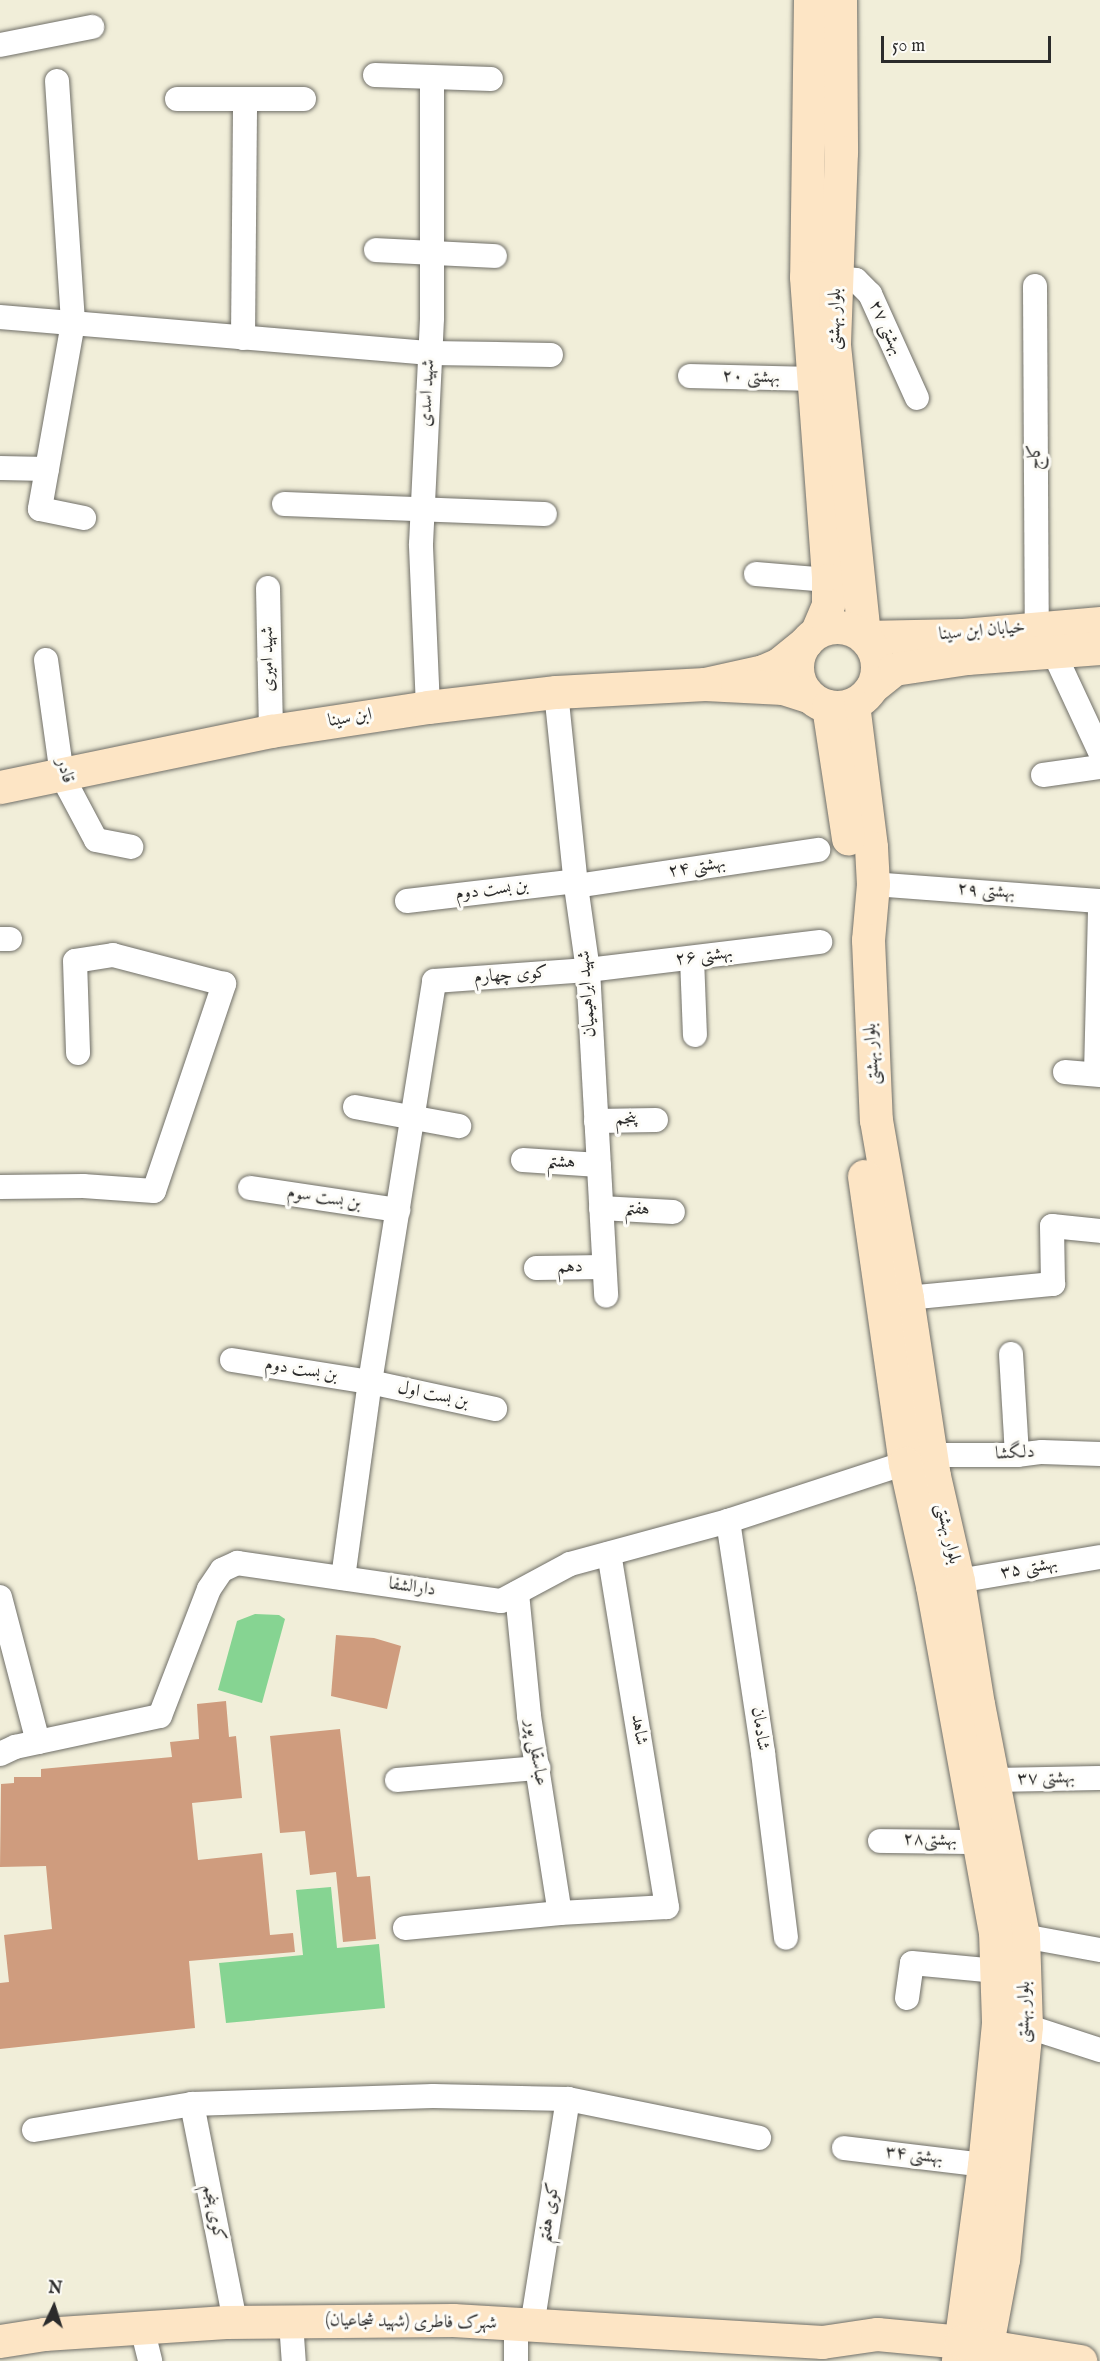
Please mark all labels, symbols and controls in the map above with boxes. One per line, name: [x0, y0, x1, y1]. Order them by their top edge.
scale bar: [884, 24, 1054, 62]
text: 50 m: [892, 35, 925, 58]
street label: بلوار بهشتی: [825, 288, 847, 350]
street label: بهشتی ۲۷: [863, 297, 907, 359]
street label: شهید اسدی: [415, 359, 441, 427]
street label: بهشتی ۲۰: [722, 367, 780, 389]
street label: کاج: [1025, 444, 1047, 470]
street label: خیابان ابن سینا: [938, 617, 1026, 647]
street label: شهید امیری: [258, 626, 280, 692]
street label: ابن سینا: [326, 705, 374, 733]
street label: قادر: [50, 756, 78, 786]
street label: بهشتی ۲۴: [667, 853, 727, 883]
street label: بن بست دوم: [454, 876, 530, 906]
street label: بهشتی ۲۹: [956, 879, 1016, 905]
street label: بهشتی ۲۶: [674, 943, 734, 971]
street label: شهید ابراهیمیان: [574, 950, 602, 1038]
street label: کوی چهارم: [473, 963, 549, 989]
street label: بلوار بهشتی: [861, 1023, 885, 1085]
street label: پنجم: [615, 1109, 637, 1131]
street label: هشتم: [546, 1151, 576, 1175]
street label: بن بست سوم: [285, 1183, 363, 1215]
street label: هفتم: [624, 1199, 650, 1221]
street label: دهم: [557, 1257, 583, 1279]
street label: بن بست دوم: [263, 1355, 339, 1387]
street label: بن بست اول: [396, 1378, 470, 1414]
street label: دلگشا: [995, 1442, 1035, 1466]
street label: بلوار بهشتی: [930, 1502, 964, 1566]
street label: بهشتی ۳۵: [999, 1553, 1059, 1585]
street label: دارالشفا: [387, 1574, 437, 1602]
street label: شادمان: [745, 1706, 773, 1752]
street label: شاهد: [625, 1713, 651, 1747]
street label: عباسقلی پور: [519, 1718, 551, 1788]
street label: بهشتی ٣٧: [1017, 1768, 1075, 1790]
street label: بهشتی۲۸: [903, 1830, 957, 1852]
street label: بلوار بهشتی: [1014, 1981, 1036, 2043]
street label: بهشتی ۳۴: [884, 2142, 944, 2170]
street label: کوی هفتم: [535, 2181, 565, 2245]
street label: کوی پنجم: [197, 2183, 229, 2243]
north arrow: [24, 2277, 84, 2337]
text: N: [48, 2279, 63, 2300]
street label: شهرک فاطری (شهید شجاعیان): [325, 2311, 497, 2335]

